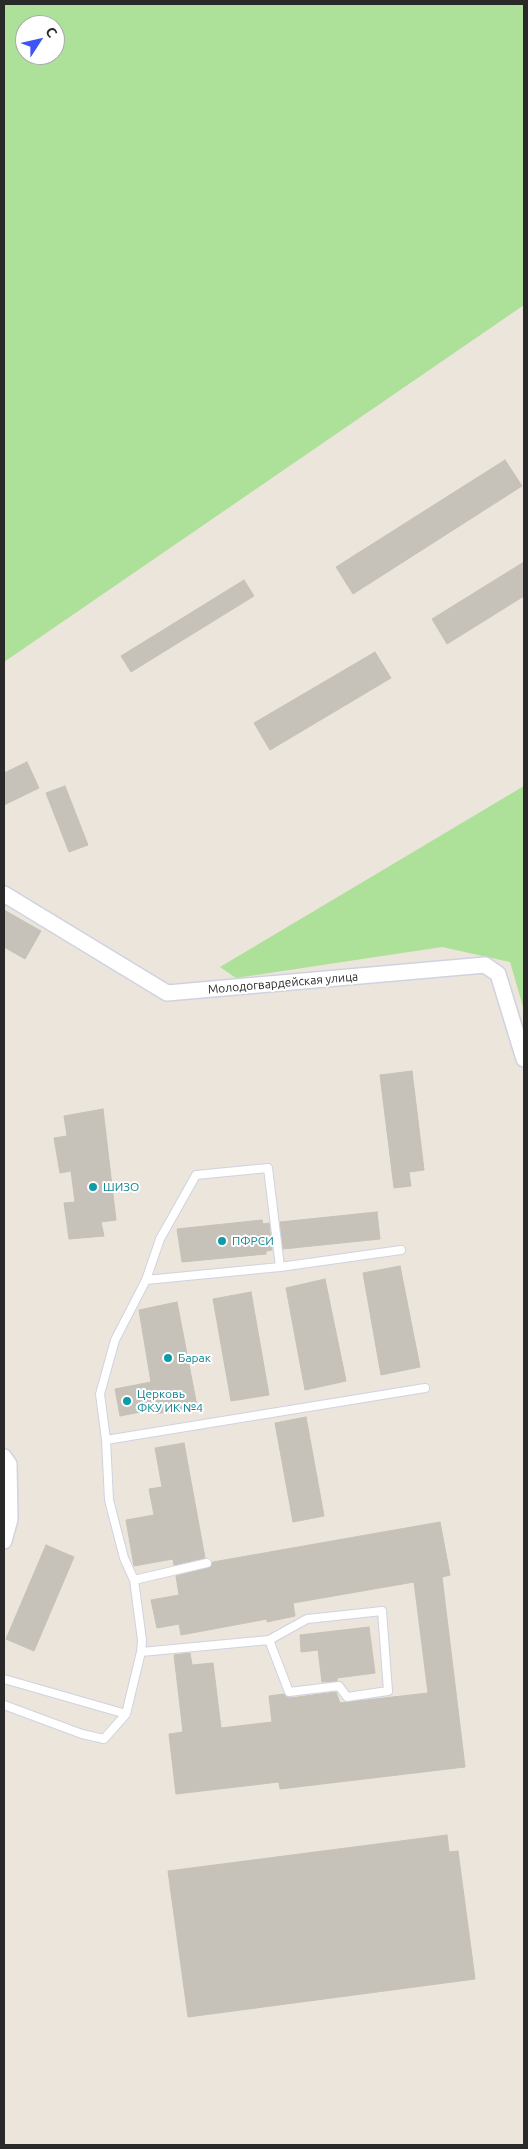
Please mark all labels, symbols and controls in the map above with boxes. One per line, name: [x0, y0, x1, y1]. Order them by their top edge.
north arrow: [15, 15, 65, 65]
text: С: [42, 24, 61, 40]
street label: Молодогвардейская улица: [207, 969, 359, 997]
place label: ШИЗО: [103, 1180, 139, 1194]
marker: ШИЗО: [87, 1181, 99, 1193]
place label: ПФРСИ: [232, 1234, 274, 1248]
marker: ПФРСИ: [216, 1235, 228, 1247]
place label: Барак: [178, 1351, 211, 1365]
marker: Барак: [162, 1352, 174, 1364]
place label: Церковь ФКУ ИК №4: [137, 1387, 203, 1415]
marker: Церковь ФКУ ИК №4: [121, 1395, 133, 1407]

